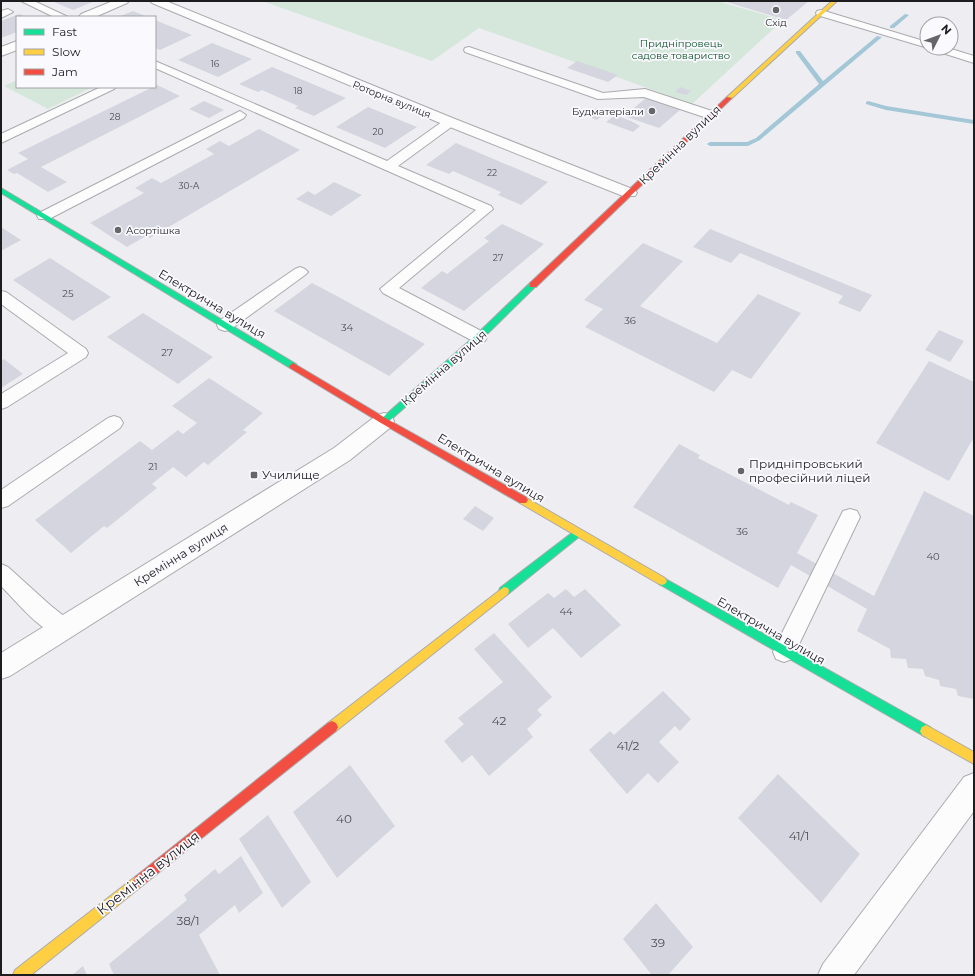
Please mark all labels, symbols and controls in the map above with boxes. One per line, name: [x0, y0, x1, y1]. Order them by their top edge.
marker: Схід: [771, 5, 781, 15]
legend: [16, 16, 156, 88]
place label: Схід: [765, 16, 787, 29]
north arrow: [919, 16, 959, 56]
text: N: [938, 21, 955, 37]
text: Fast: [52, 24, 77, 39]
park label: Придніпровець садове товариство: [632, 37, 730, 62]
text: Slow: [52, 44, 81, 59]
house number: 16: [211, 58, 220, 69]
text: Jam: [51, 64, 78, 79]
street label: Роторна вулиця: [351, 78, 433, 121]
house number: 18: [294, 85, 303, 96]
street label: Кремінна вулиця: [636, 102, 724, 188]
place label: Будматеріали: [572, 105, 644, 118]
marker: Будматеріали: [647, 106, 657, 116]
house number: 28: [110, 111, 121, 122]
house number: 20: [372, 126, 384, 137]
house number: 22: [487, 167, 497, 178]
house number: 30-А: [178, 180, 200, 191]
place label: Асортішка: [126, 224, 180, 237]
marker: Асортішка: [113, 225, 123, 235]
house number: 27: [493, 252, 503, 263]
street label: Електрична вулиця: [156, 266, 269, 342]
house number: 25: [62, 287, 74, 300]
house number: 36: [624, 314, 636, 327]
house number: 34: [341, 321, 354, 334]
street label: Кремінна вулиця: [398, 327, 489, 409]
house number: 27: [161, 346, 173, 359]
street label: Електрична вулиця: [435, 430, 548, 506]
place label: Придніпровський професійний ліцей: [749, 456, 871, 485]
house number: 21: [148, 460, 158, 473]
marker: Придніпровський професійний ліцей: [736, 466, 746, 476]
place label: Училище: [262, 467, 320, 482]
marker: Училище: [249, 470, 259, 480]
street label: Кремінна вулиця: [131, 520, 231, 590]
house number: 36: [736, 525, 748, 538]
house number: 40: [926, 550, 940, 563]
street label: Електрична вулиця: [715, 593, 828, 668]
house number: 44: [559, 605, 573, 618]
house number: 42: [492, 713, 507, 728]
house number: 41/2: [617, 738, 640, 753]
house number: 40: [336, 811, 352, 826]
street label: Кремінна вулиця: [93, 827, 203, 919]
house number: 41/1: [789, 828, 809, 843]
house number: 38/1: [176, 913, 200, 928]
house number: 39: [651, 935, 665, 950]

